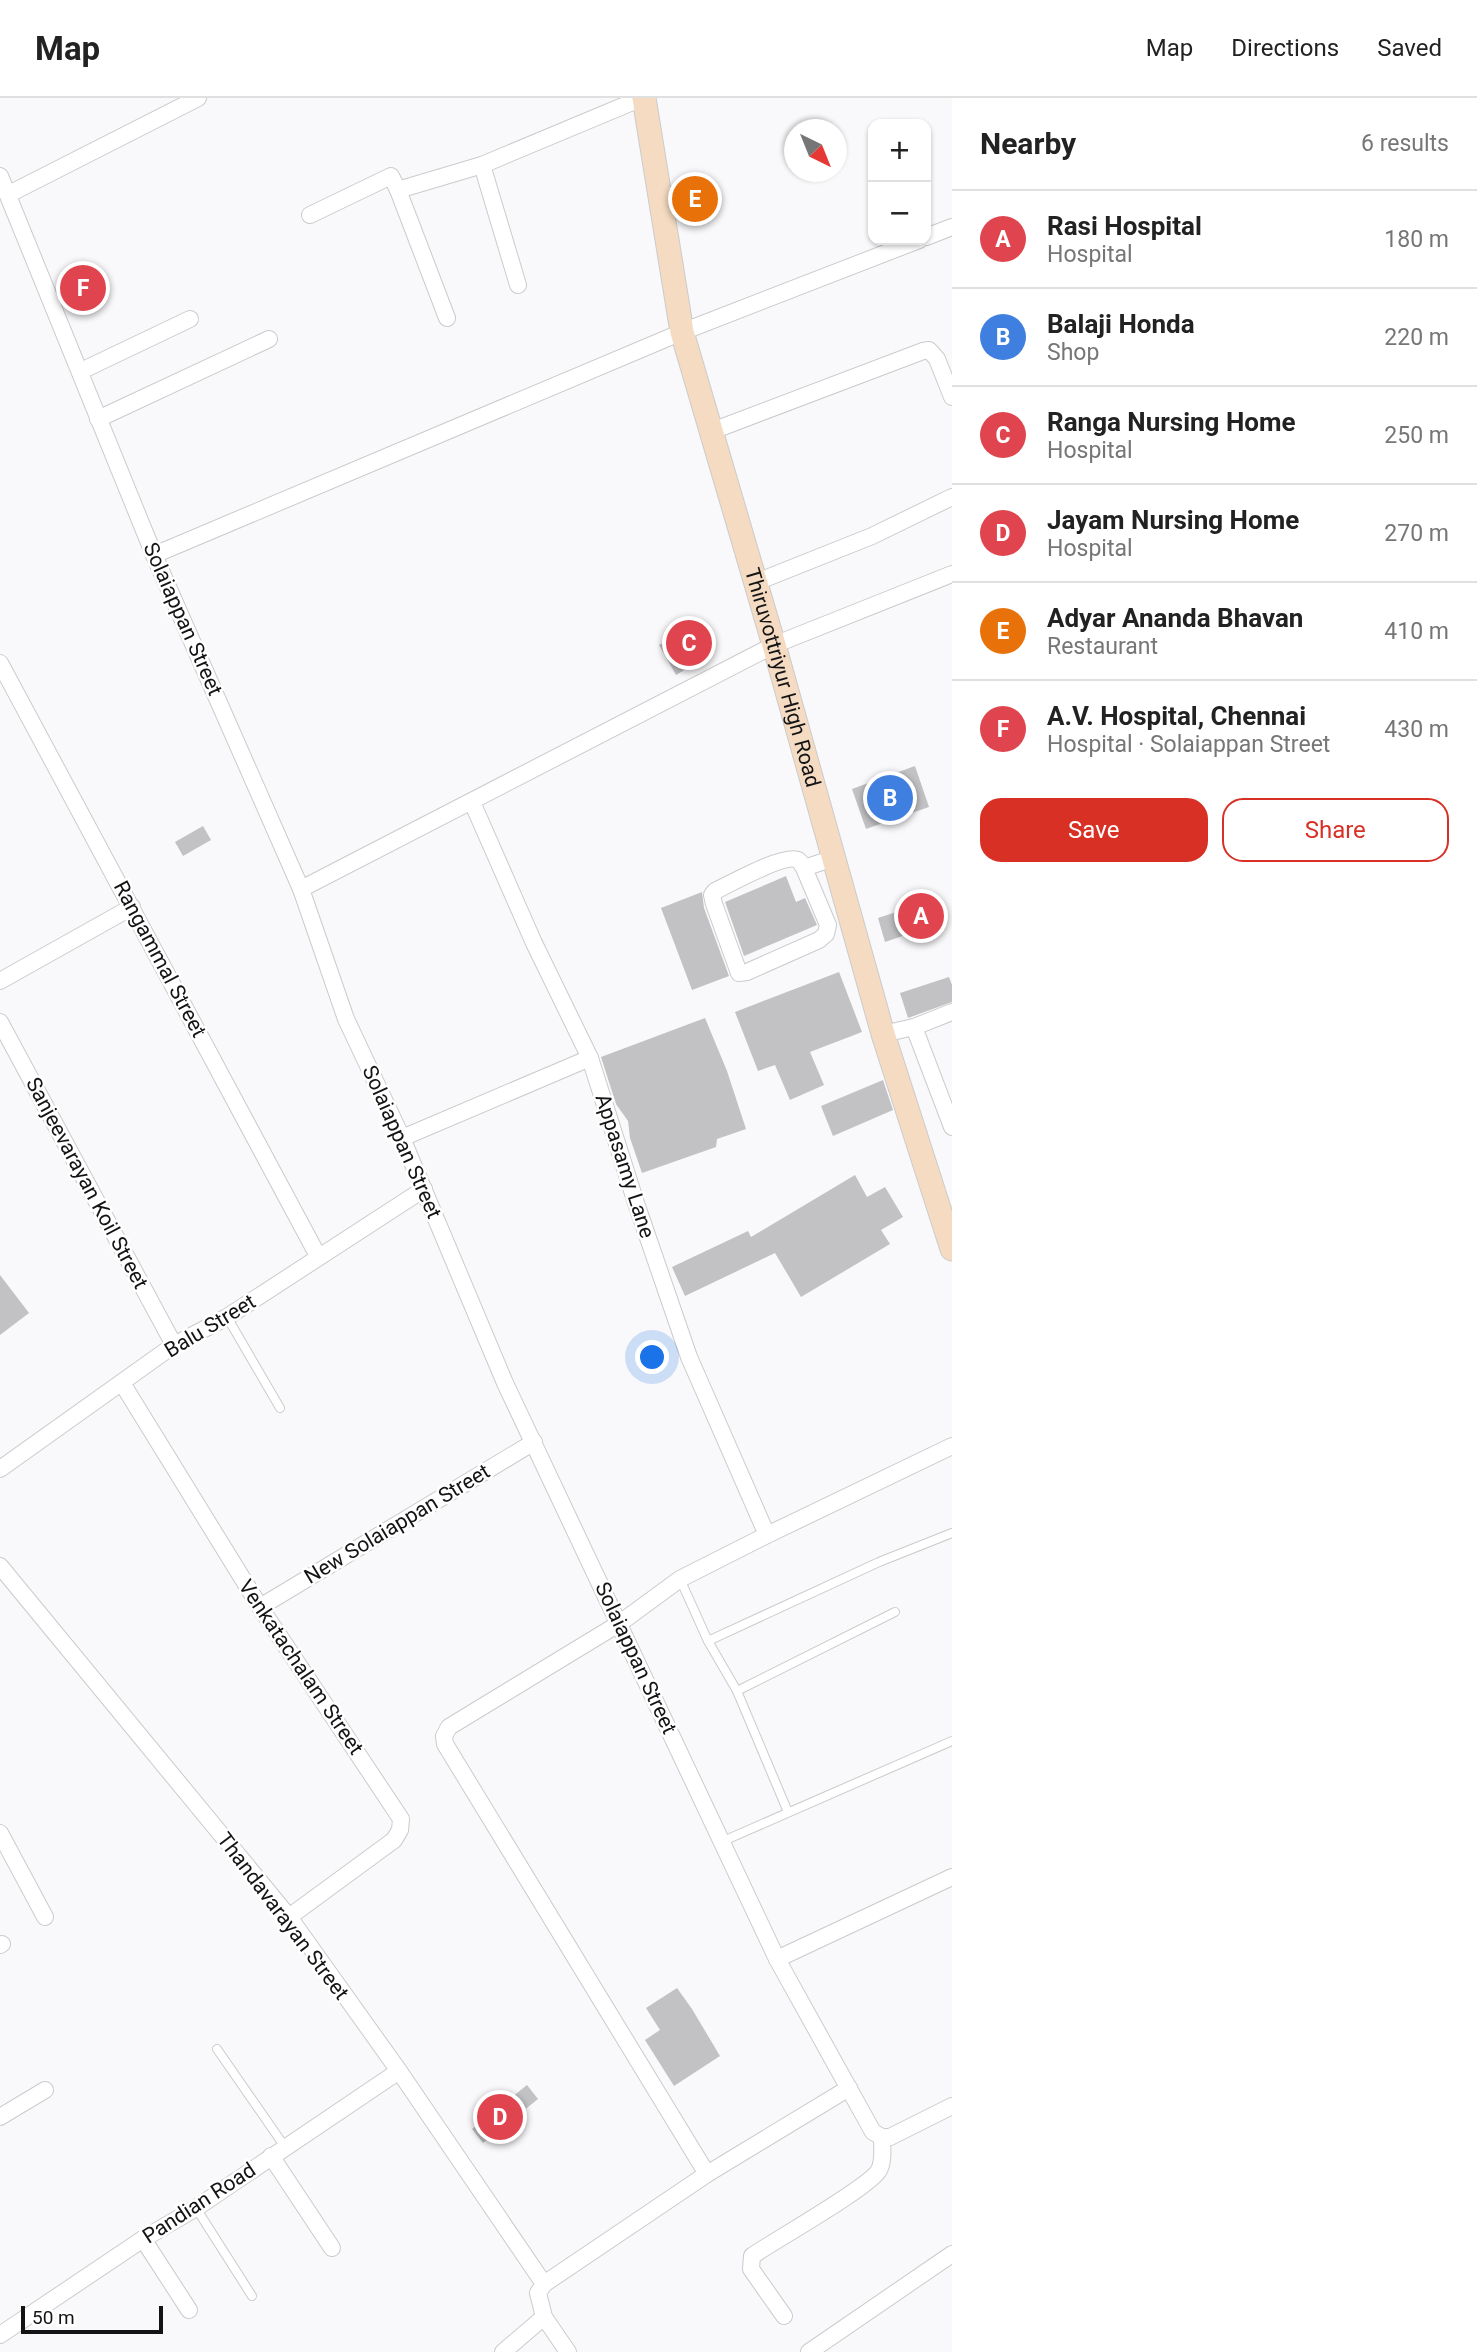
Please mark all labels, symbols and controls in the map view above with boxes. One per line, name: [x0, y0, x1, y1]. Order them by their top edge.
text: Map: [35, 29, 100, 68]
text: Map: [1146, 34, 1193, 62]
text: Directions: [1231, 34, 1339, 62]
text: Saved: [1377, 34, 1442, 62]
north arrow: [784, 119, 847, 182]
map controls: [868, 119, 931, 245]
button: +: [868, 119, 931, 182]
text: Nearby: [980, 126, 1076, 161]
text: 6 results: [1361, 130, 1449, 157]
pin: E: [672, 173, 718, 225]
button: −: [868, 182, 931, 245]
text: Rasi Hospital: [1047, 211, 1202, 241]
text: A: [995, 226, 1011, 253]
text: 180 m: [1384, 226, 1449, 253]
text: Hospital: [1047, 241, 1133, 268]
pin: F: [60, 262, 106, 314]
text: Balaji Honda: [1047, 309, 1195, 339]
text: B: [996, 324, 1010, 351]
text: 220 m: [1384, 324, 1449, 351]
text: Shop: [1047, 339, 1099, 366]
text: Ranga Nursing Home: [1047, 407, 1296, 437]
text: C: [995, 422, 1011, 449]
text: 250 m: [1384, 422, 1449, 449]
text: Hospital: [1047, 437, 1133, 464]
text: Jayam Nursing Home: [1047, 505, 1299, 535]
text: D: [996, 520, 1010, 547]
text: 270 m: [1384, 520, 1449, 547]
text: Hospital: [1047, 535, 1133, 562]
street label: Solaiappan Street: [139, 539, 228, 699]
street label: Thiruvottriyur High Road: [740, 565, 825, 790]
text: Adyar Ananda Bhavan: [1047, 603, 1303, 633]
pin: C: [666, 617, 712, 669]
text: E: [997, 618, 1009, 645]
text: 410 m: [1384, 618, 1449, 645]
text: Restaurant: [1047, 633, 1158, 660]
text: A.V. Hospital, Chennai: [1047, 701, 1306, 731]
text: F: [997, 716, 1009, 743]
text: 430 m: [1384, 716, 1449, 743]
text: Hospital · Solaiappan Street: [1047, 731, 1330, 758]
pin: B: [867, 772, 913, 824]
button: Save: [980, 798, 1208, 862]
button: Share: [1222, 798, 1449, 862]
street label: Rangammal Street: [109, 877, 211, 1041]
pin: A: [898, 890, 944, 942]
street label: Solaiappan Street: [358, 1062, 447, 1222]
street label: Sanjeevarayan Koil Street: [21, 1073, 153, 1293]
street label: Appasamy Lane: [590, 1091, 660, 1241]
street label: Balu Street: [160, 1289, 260, 1363]
your location: [635, 1340, 669, 1374]
street label: New Solaiappan Street: [300, 1459, 494, 1589]
street label: Venkatachalam Street: [234, 1575, 368, 1759]
street label: Solaiappan Street: [590, 1578, 682, 1738]
street label: Thandavarayan Street: [212, 1828, 354, 2004]
pin: D: [477, 2091, 523, 2143]
street label: Pandian Road: [138, 2158, 260, 2248]
scale bar: [21, 2303, 163, 2335]
text: 50 m: [32, 2306, 75, 2329]

